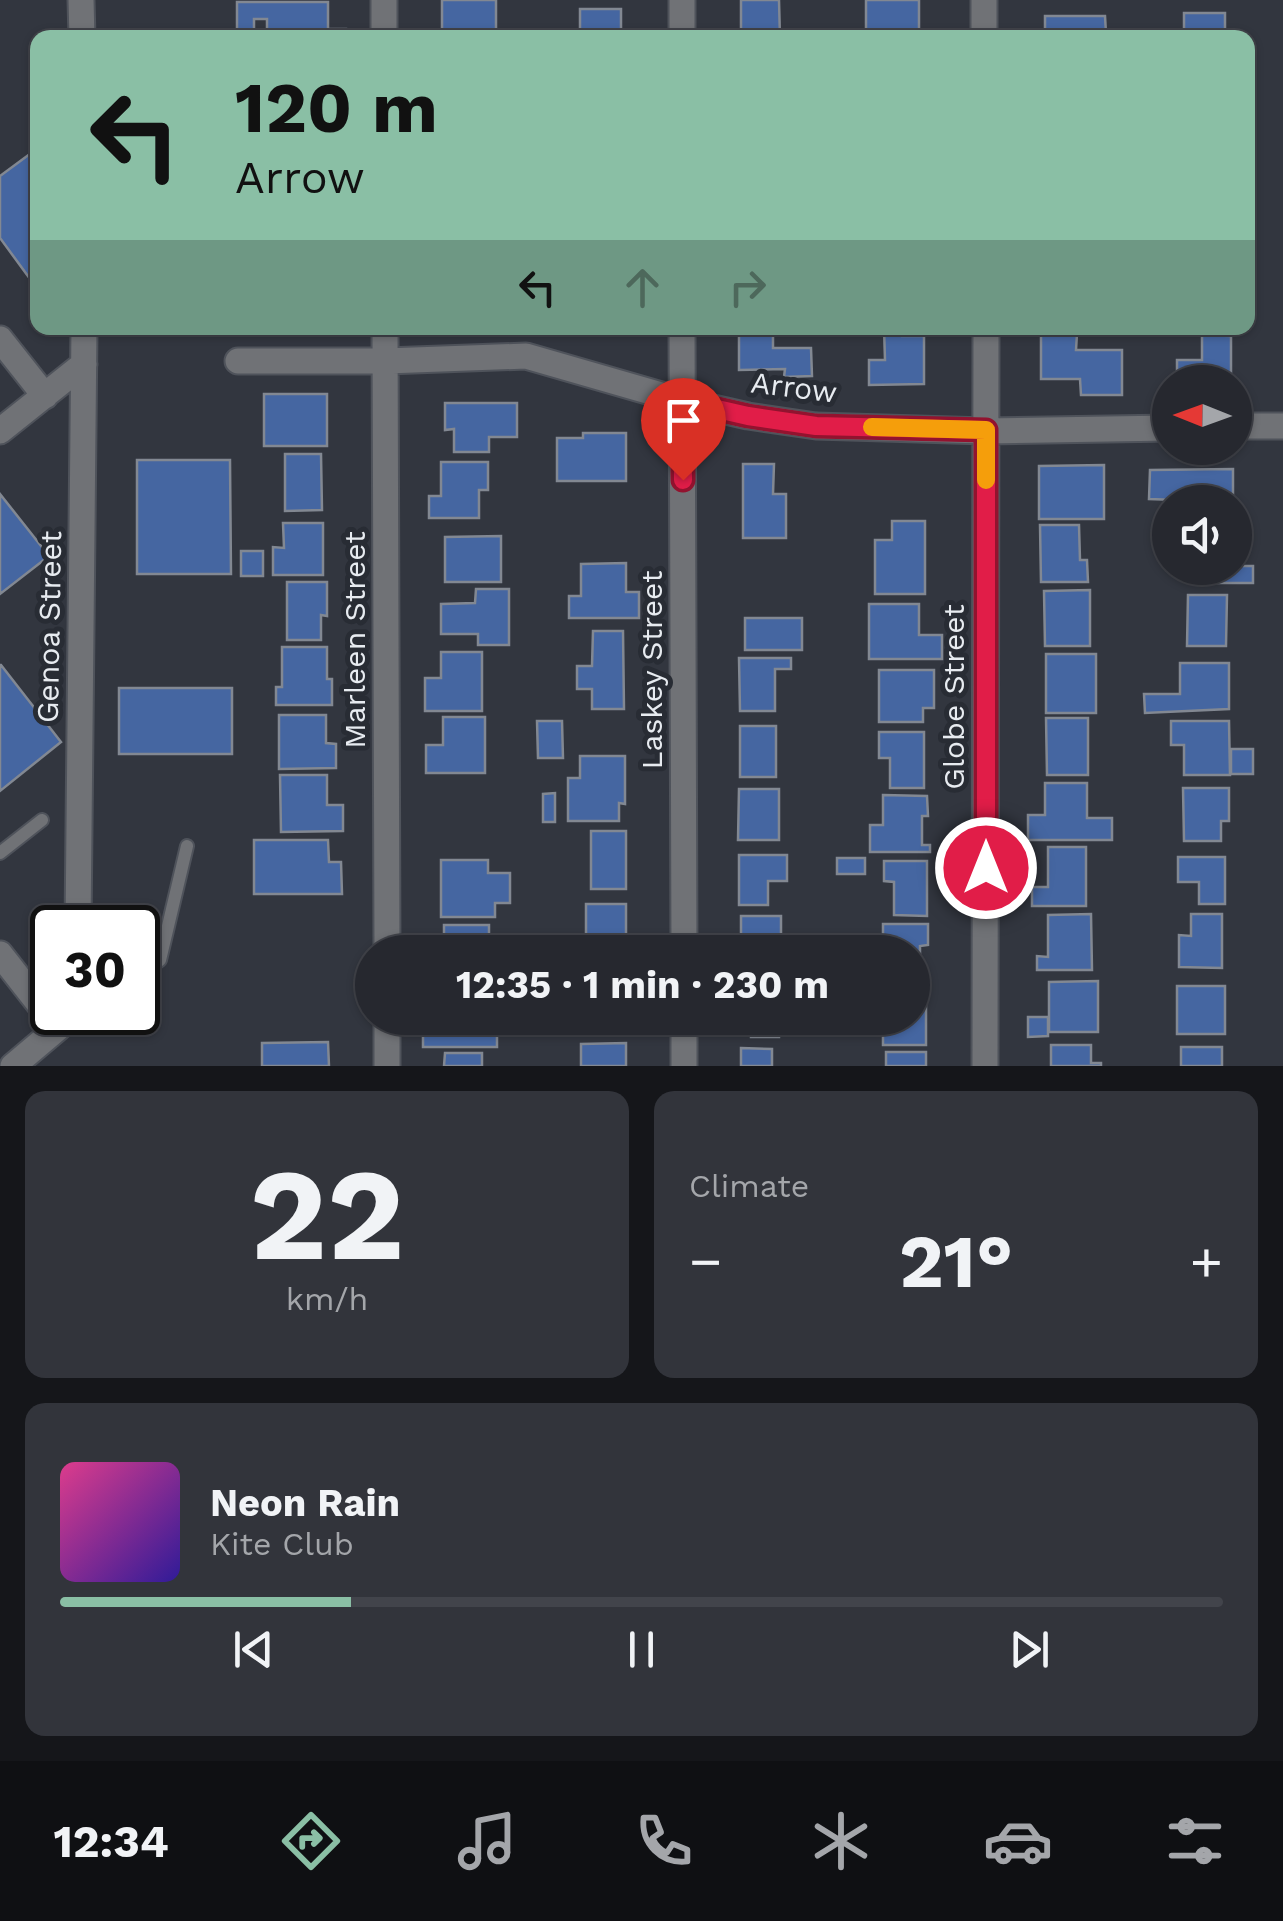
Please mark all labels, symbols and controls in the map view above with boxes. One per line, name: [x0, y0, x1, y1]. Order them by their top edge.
text: 120 m: [235, 67, 438, 149]
icon: left: [70, 70, 200, 200]
text: Arrow: [235, 151, 365, 204]
icon: left: [510, 260, 565, 315]
icon: ahead: [615, 260, 670, 315]
icon: right: [720, 260, 775, 315]
street label: Arrow: [749, 364, 839, 410]
north arrow: [1152, 365, 1252, 465]
map controls: [1152, 365, 1252, 585]
pin: [641, 378, 726, 481]
icon: arrive: [656, 393, 711, 448]
button: sound: [1152, 485, 1252, 585]
street label: Genoa Street: [30, 530, 68, 724]
street label: Marleen Street: [337, 531, 372, 749]
street label: Laskey Street: [634, 570, 669, 770]
street label: Globe Street: [936, 604, 971, 790]
position arrow: [934, 816, 1038, 920]
speed limit sign: 30: [30, 905, 160, 1035]
text: 12:35 · 1 min · 230 m: [456, 963, 829, 1007]
text: 22: [250, 1138, 404, 1291]
text: Climate: [689, 1167, 809, 1205]
text: 21°: [899, 1217, 1013, 1305]
text: −: [689, 1229, 722, 1293]
text: +: [1190, 1229, 1223, 1293]
text: km/h: [286, 1280, 368, 1318]
text: Neon Rain: [210, 1481, 400, 1525]
text: Kite Club: [210, 1525, 354, 1563]
icon: previous: [226, 1622, 281, 1677]
icon: pause: [614, 1622, 669, 1677]
icon: next: [1002, 1622, 1057, 1677]
icon: directions: [276, 1806, 346, 1876]
icon: music: [452, 1806, 522, 1876]
icon: phone: [629, 1806, 699, 1876]
icon: climate: [806, 1806, 876, 1876]
icon: car: [983, 1806, 1053, 1876]
icon: filters: [1160, 1806, 1230, 1876]
text: 12:34: [53, 1815, 169, 1868]

